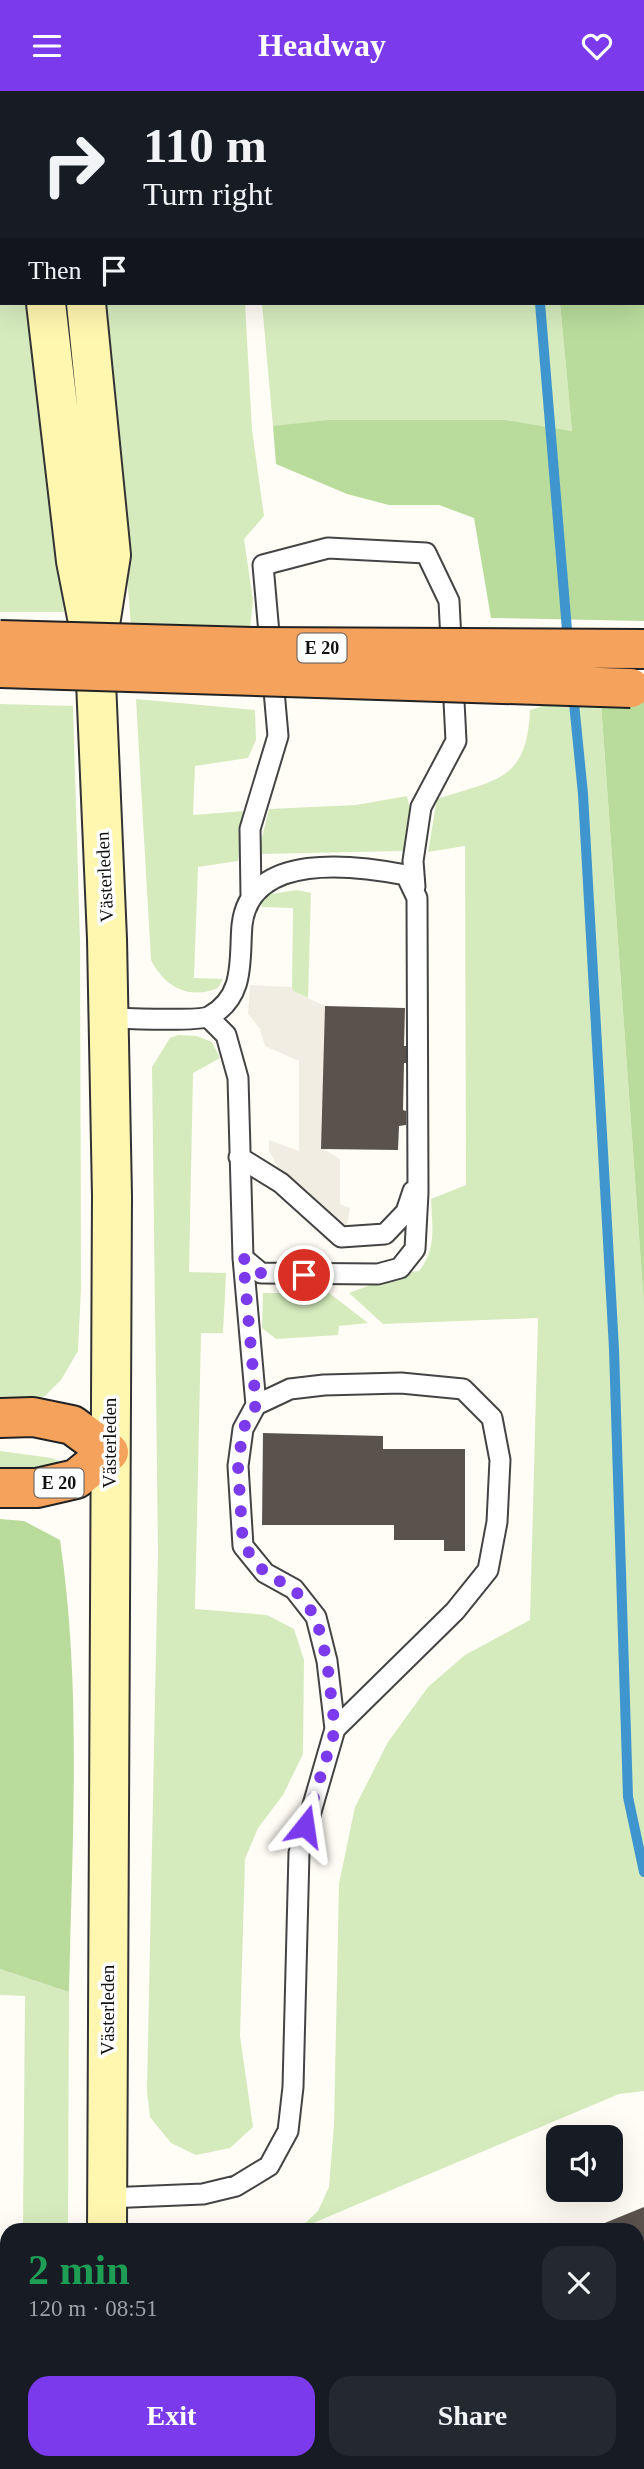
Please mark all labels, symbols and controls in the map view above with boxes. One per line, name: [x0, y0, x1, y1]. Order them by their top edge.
icon: menu: [28, 27, 66, 65]
text: Headway: [258, 27, 386, 63]
icon: heart: [578, 27, 616, 65]
text: 110 m: [143, 118, 267, 173]
icon: right: [28, 119, 119, 210]
text: Turn right: [143, 176, 273, 212]
icon: arrive: [95, 252, 133, 290]
text: Then: [28, 256, 81, 285]
road number: E 20: [298, 633, 346, 663]
street label: Västerleden: [92, 831, 117, 923]
pin: [274, 1245, 334, 1305]
icon: arrive: [285, 1256, 323, 1294]
street label: Västerleden: [99, 1397, 120, 1488]
road number: E 20: [34, 1469, 84, 1497]
position arrow: [268, 1789, 342, 1863]
street label: Västerleden: [97, 1964, 118, 2055]
map controls: [546, 2125, 623, 2202]
button: sound: [546, 2125, 623, 2202]
button: close: [542, 2246, 616, 2320]
text: 2 min: [28, 2247, 130, 2293]
text: 120 m · 08:51: [28, 2296, 158, 2321]
button: Exit: [28, 2376, 315, 2456]
button: Share: [329, 2376, 616, 2456]

